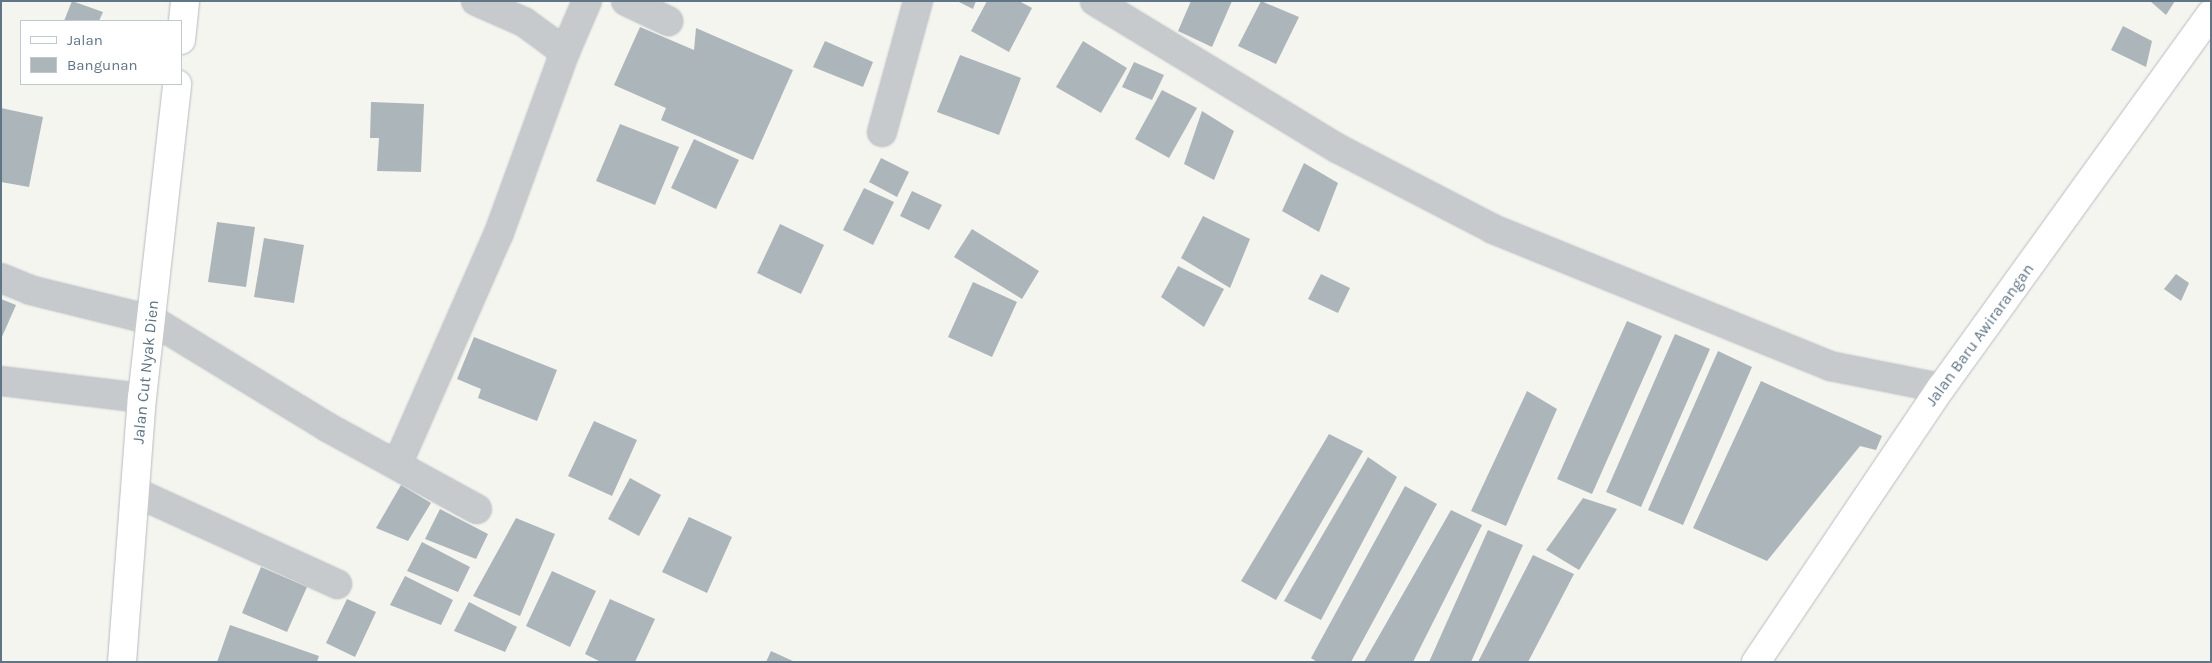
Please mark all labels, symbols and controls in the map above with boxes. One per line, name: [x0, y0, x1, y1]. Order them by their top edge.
legend: [20, 20, 182, 85]
text: Jalan: [67, 31, 103, 49]
text: Bangunan: [67, 56, 138, 74]
street label: Jalan Baru Awirarangan: [1922, 260, 2038, 410]
street label: Jalan Cut Nyak Dien: [129, 299, 163, 445]

